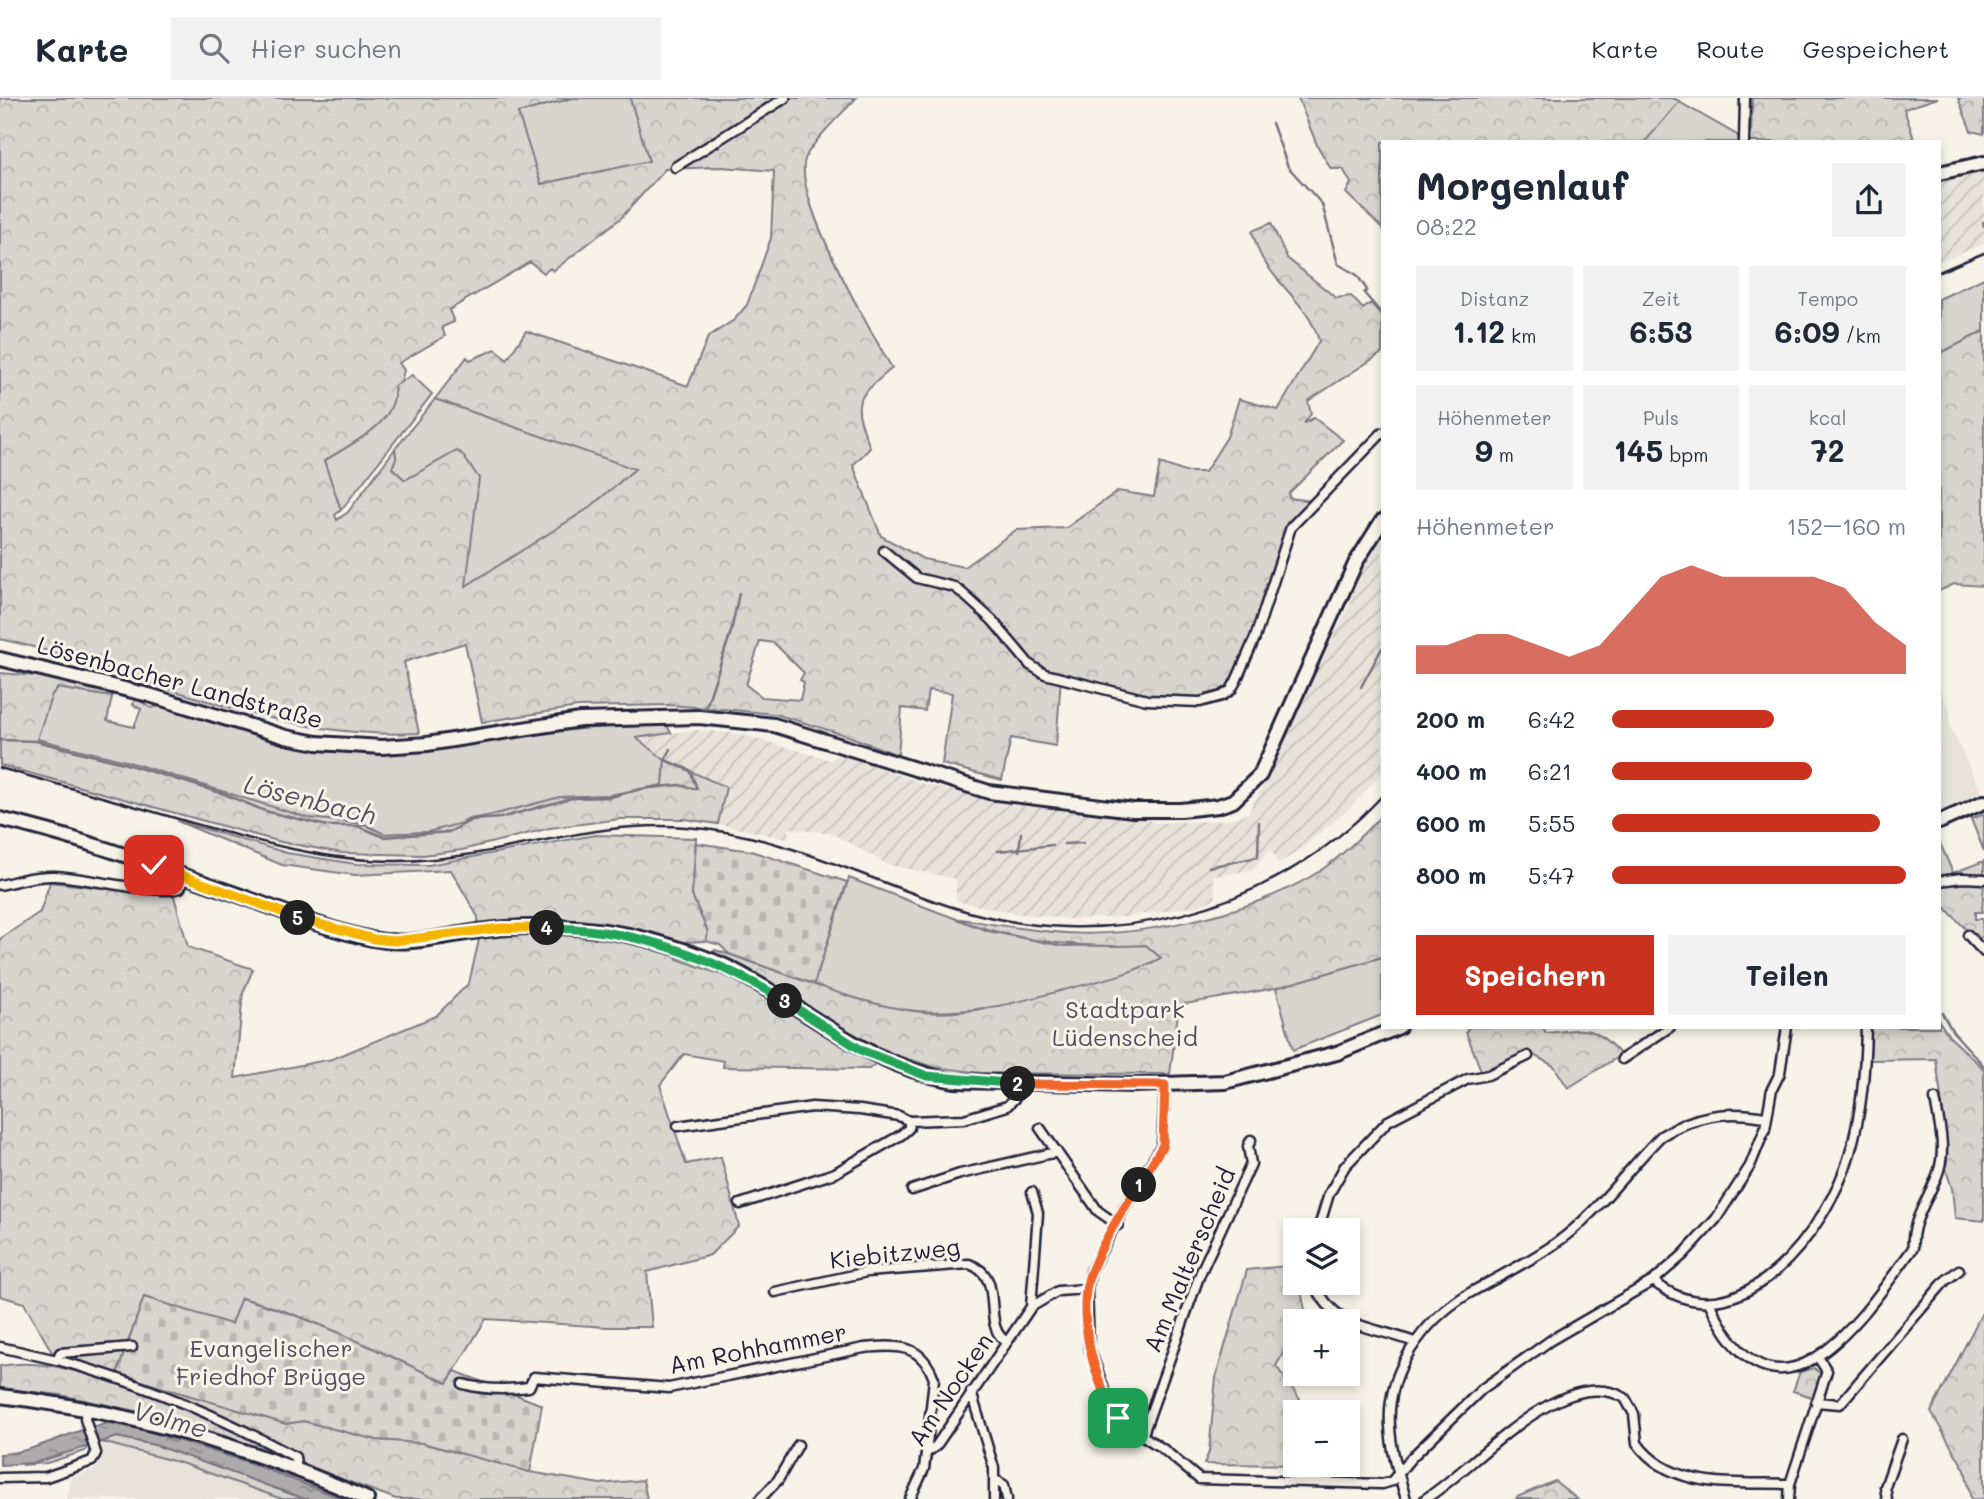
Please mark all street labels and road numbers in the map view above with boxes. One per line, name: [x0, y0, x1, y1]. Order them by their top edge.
street label: Lösenbacher Landstraße: [34, 628, 327, 735]
street label: Am Malterscheid: [1136, 1162, 1242, 1356]
street label: Kiebitzweg: [828, 1230, 961, 1275]
street label: Am Rohhammer: [666, 1315, 849, 1380]
street label: Am Nocken: [900, 1326, 999, 1452]

